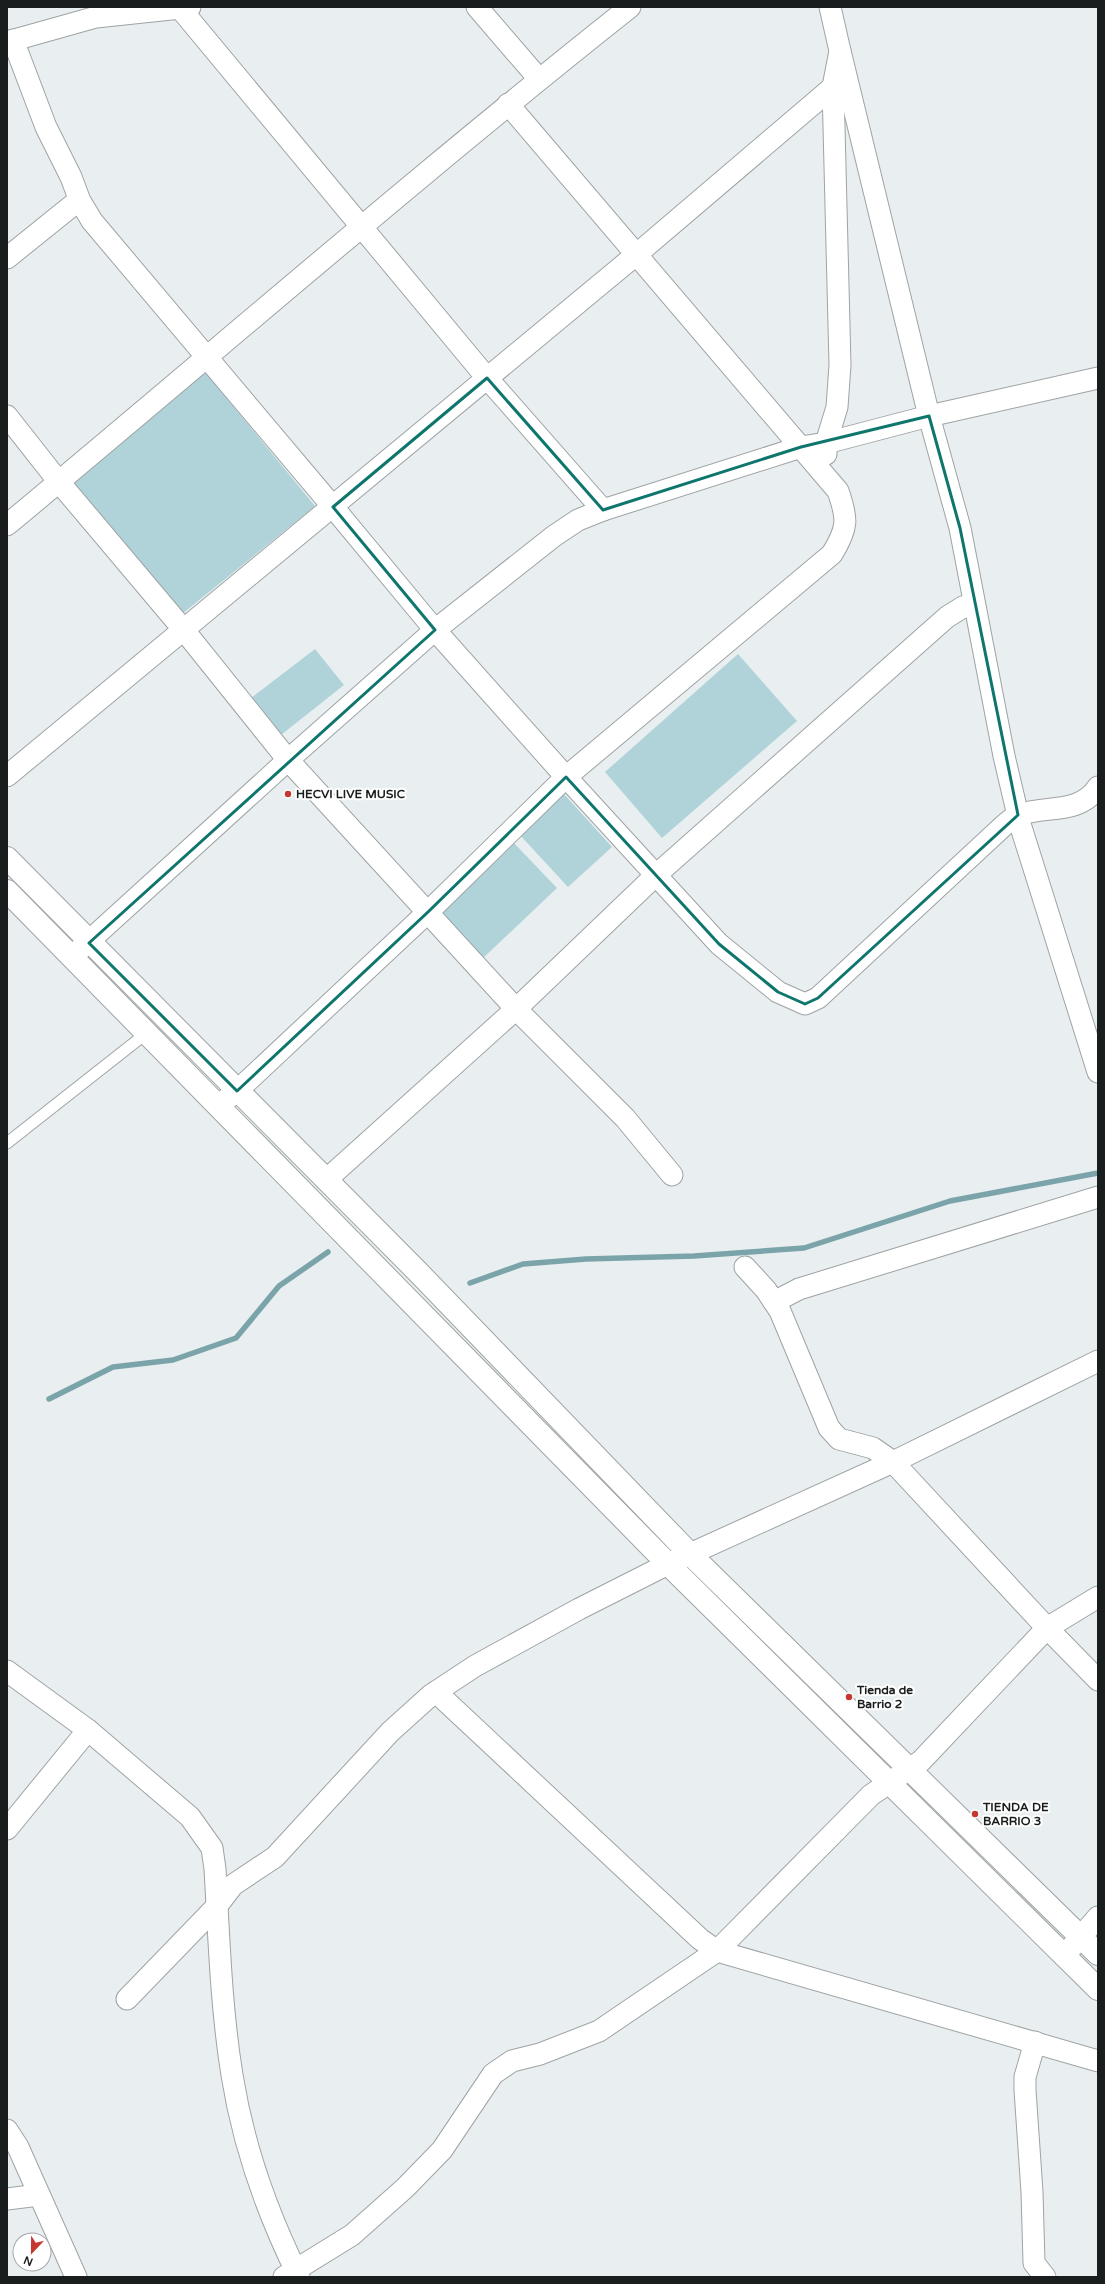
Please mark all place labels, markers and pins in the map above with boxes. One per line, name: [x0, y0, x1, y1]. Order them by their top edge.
place label: HECVI LIVE MUSIC: [296, 787, 406, 801]
marker: HECVI LIVE MUSIC: [283, 789, 293, 799]
place label: Tienda de Barrio 2: [856, 1683, 913, 1711]
marker: Tienda de Barrio 2: [844, 1692, 854, 1702]
place label: TIENDA DE BARRIO 3: [982, 1800, 1049, 1828]
marker: TIENDA DE BARRIO 3: [970, 1809, 980, 1819]

